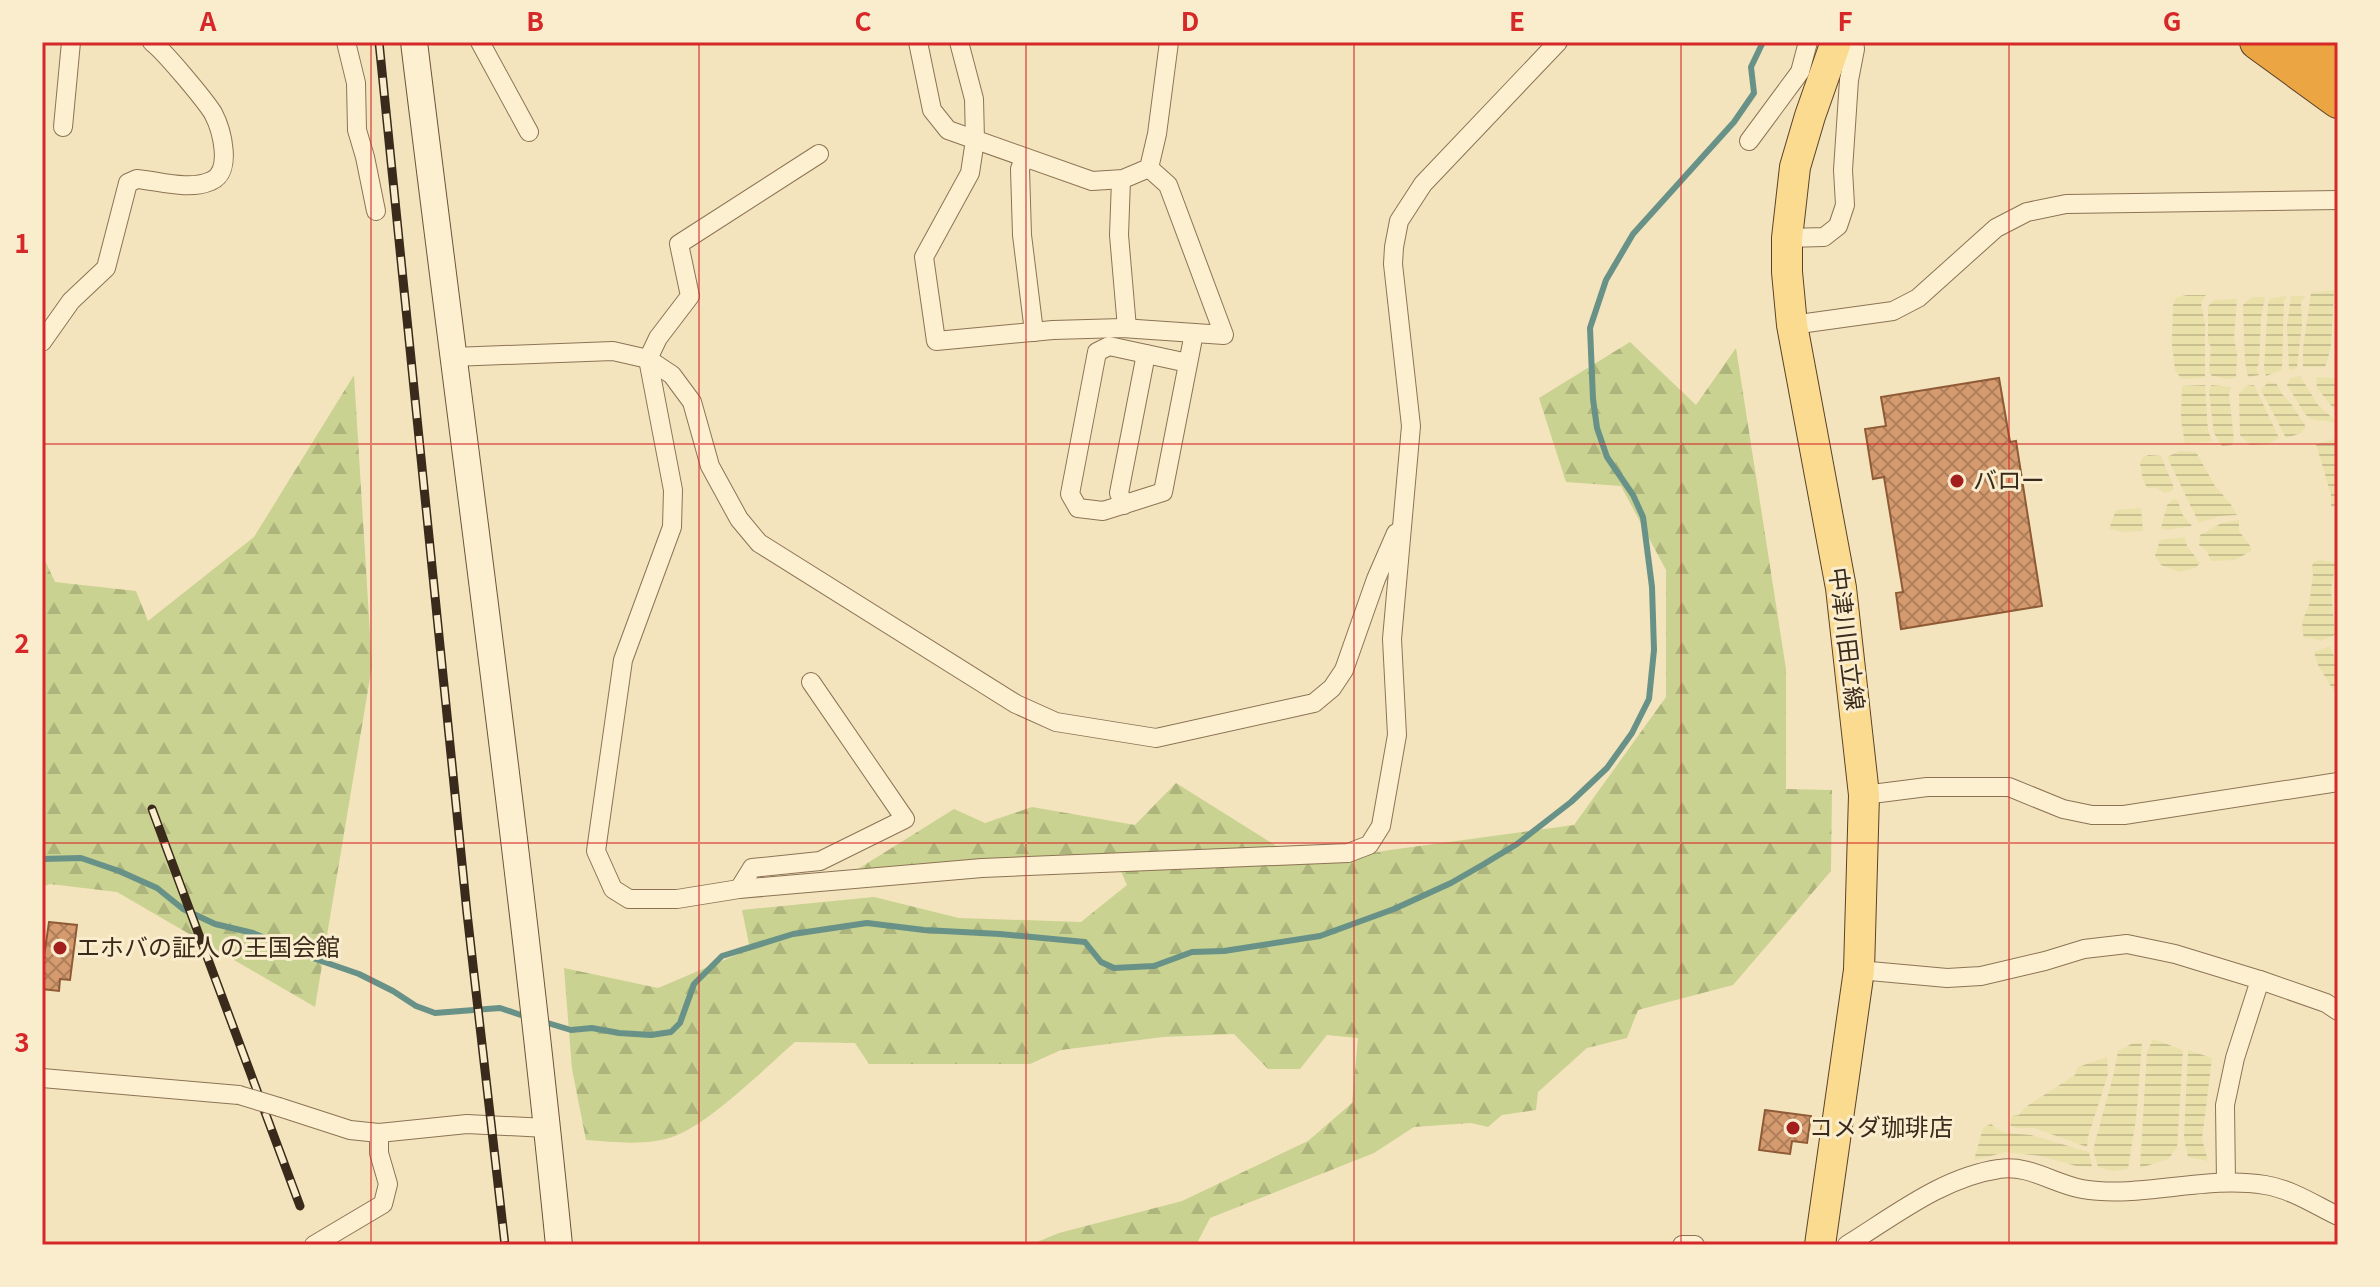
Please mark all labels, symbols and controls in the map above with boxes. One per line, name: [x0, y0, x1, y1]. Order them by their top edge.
text: A: [199, 1, 217, 38]
text: B: [526, 1, 544, 38]
text: C: [854, 1, 872, 38]
text: D: [1181, 1, 1199, 38]
text: E: [1509, 1, 1525, 38]
text: F: [1837, 1, 1853, 38]
text: G: [2163, 1, 2181, 38]
text: 1: [14, 223, 30, 260]
place label: バロー: [1973, 461, 2045, 496]
marker: バロー: [1948, 472, 1966, 490]
street label: 中津川田立線: [1822, 565, 1875, 712]
text: 2: [14, 623, 30, 660]
place label: エホバの証人の王国会館: [76, 928, 340, 963]
marker: エホバの証人の王国会館: [51, 939, 69, 957]
text: 3: [14, 1022, 30, 1059]
place label: コメダ珈琲店: [1809, 1108, 1953, 1143]
marker: コメダ珈琲店: [1784, 1119, 1802, 1137]

